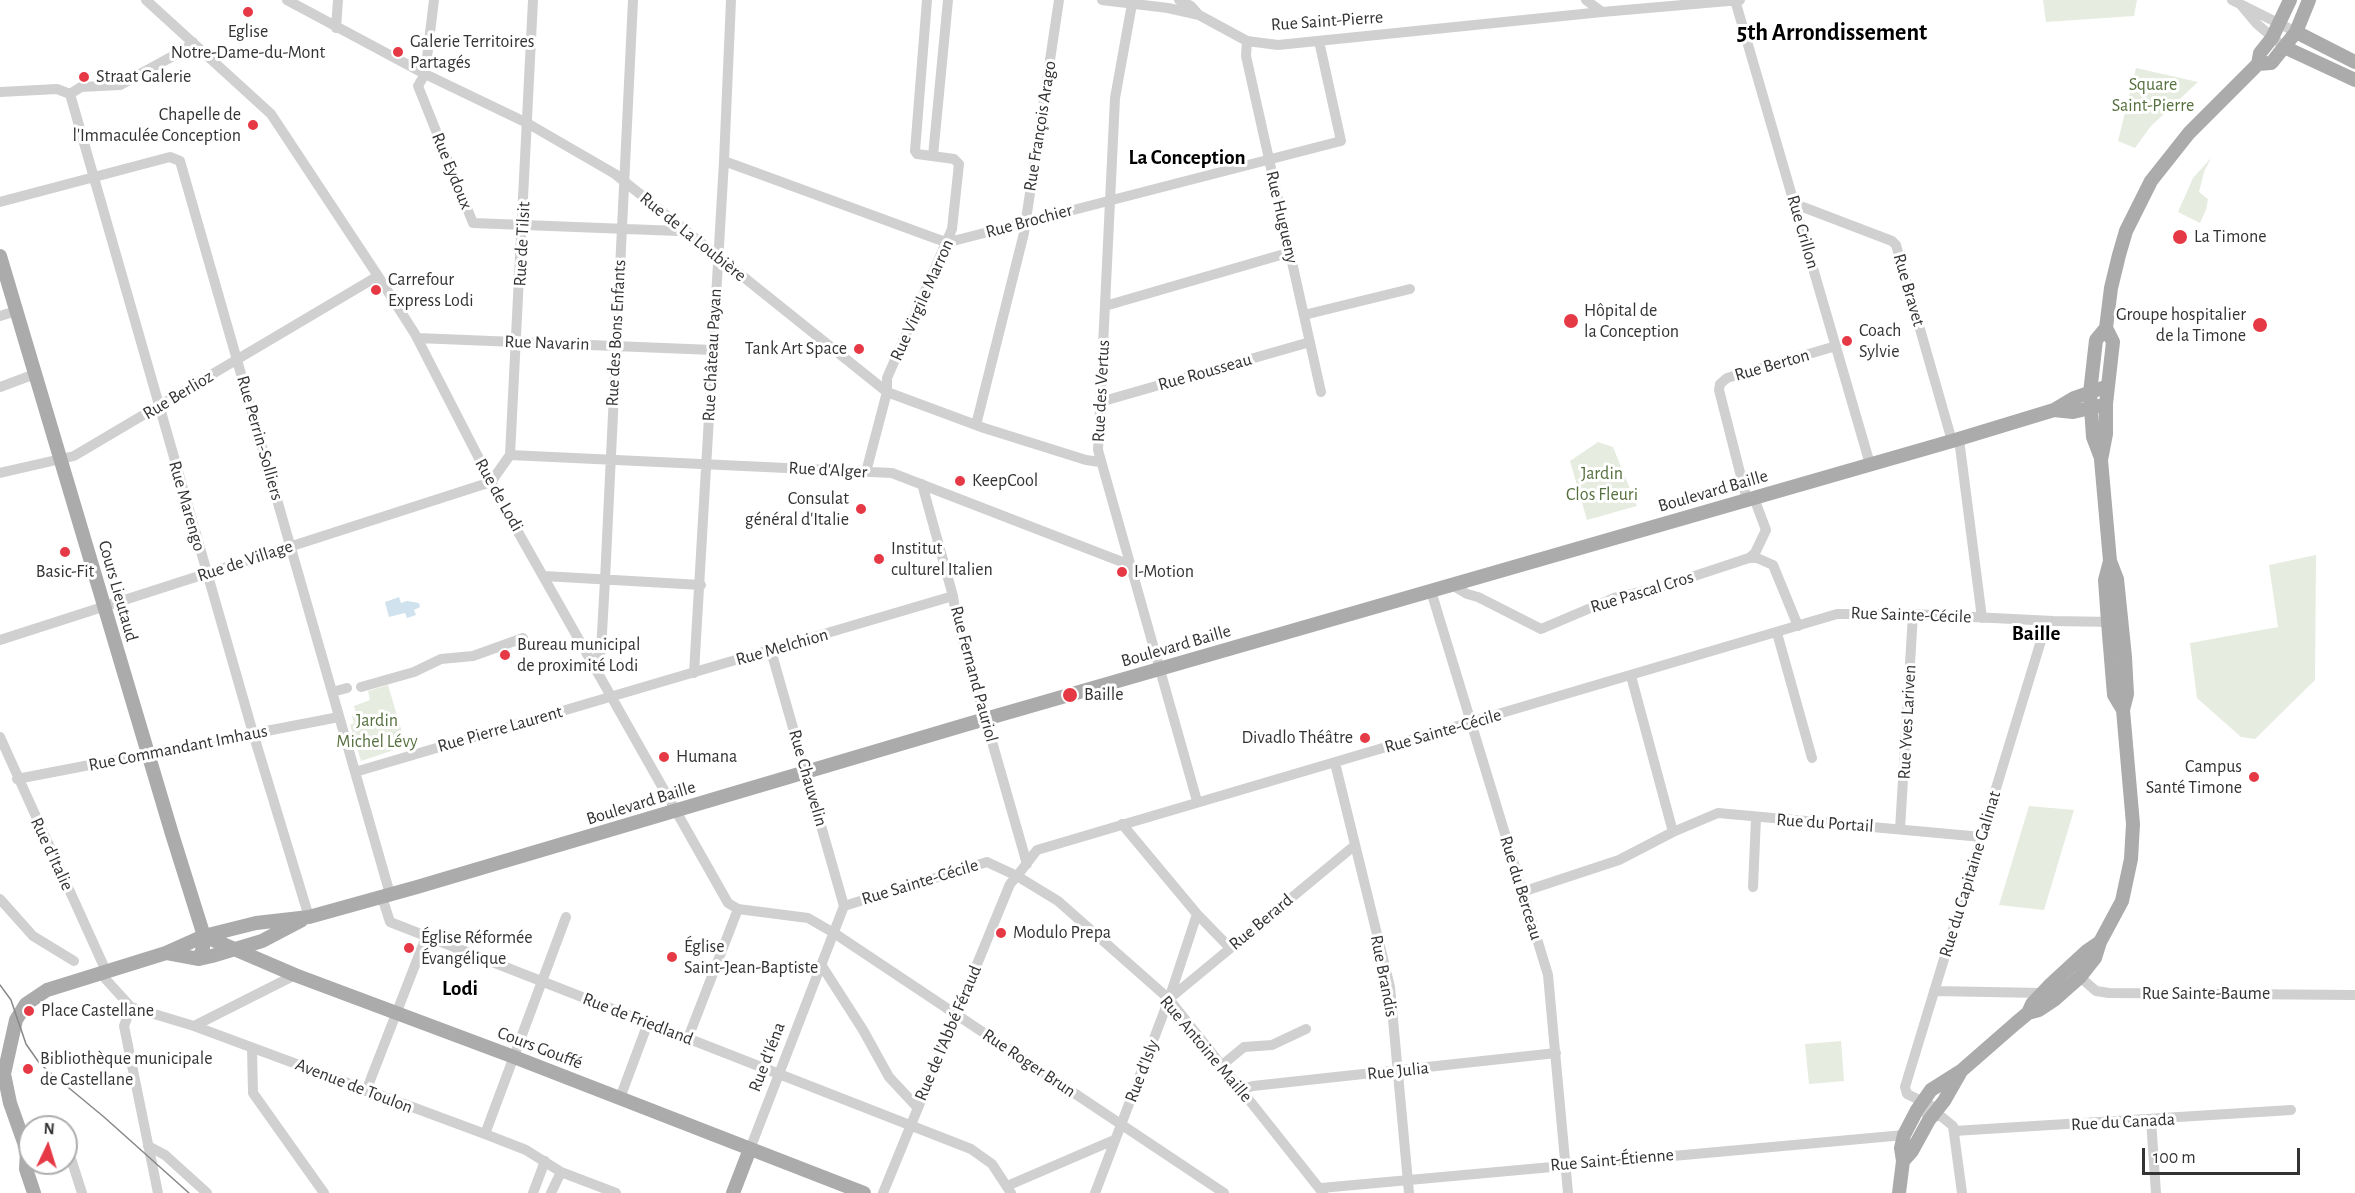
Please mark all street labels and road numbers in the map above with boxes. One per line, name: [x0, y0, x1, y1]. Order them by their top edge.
street label: Rue Saint-Pierre: [1270, 6, 1384, 36]
street label: Rue François Arago: [1019, 59, 1061, 193]
street label: Rue Eydoux: [427, 130, 477, 212]
street label: Rue Hugueny: [1261, 169, 1303, 265]
street label: Rue de La Loubière: [635, 187, 751, 287]
street label: Rue Crillon: [1782, 192, 1824, 272]
street label: Rue Brochier: [983, 199, 1075, 243]
street label: Rue de Tilsit: [509, 201, 535, 287]
street label: Rue Virgile Marron: [886, 236, 958, 364]
street label: Rue Bravet: [1888, 251, 1930, 329]
street label: Rue des Bons Enfants: [601, 259, 631, 407]
street label: Rue Château Payan: [698, 288, 726, 422]
street label: Rue Navarin: [504, 331, 590, 355]
street label: Rue des Vertus: [1088, 339, 1114, 443]
street label: Rue Berton: [1732, 344, 1812, 386]
street label: Rue Rousseau: [1156, 348, 1254, 396]
street label: Rue Berlioz: [139, 366, 217, 424]
street label: Rue Perrin-Solliers: [232, 373, 288, 503]
street label: Rue de Lodi: [470, 455, 528, 535]
street label: Rue d'Alger: [788, 457, 868, 483]
street label: Rue Marengo: [164, 458, 210, 554]
street label: Boulevard Baille: [1656, 465, 1770, 517]
street label: Rue de Village: [194, 535, 296, 587]
street label: Cours Lieutaud: [93, 538, 143, 644]
street label: Rue Pascal Cros: [1588, 566, 1696, 618]
street label: Rue Sainte-Cécile: [1850, 602, 1972, 628]
street label: Rue Fernand Pauriol: [945, 604, 1003, 744]
street label: Boulevard Baille: [1119, 620, 1233, 672]
street label: Rue Melchion: [733, 623, 831, 671]
street label: Rue Yves Lariven: [1893, 664, 1921, 780]
street label: Rue Pierre Laurent: [435, 701, 565, 757]
street label: Rue Sainte-Cécile: [1382, 704, 1504, 758]
street label: Rue Commandant Imhaus: [87, 720, 269, 776]
street label: Rue Chauvelin: [784, 727, 832, 829]
street label: Boulevard Baille: [584, 776, 698, 830]
street label: Rue du Capitaine Galinat: [1934, 788, 2006, 960]
street label: Rue du Portail: [1776, 809, 1874, 837]
street label: Rue d'Italie: [26, 814, 78, 894]
street label: Rue du Berceau: [1495, 833, 1547, 943]
street label: Rue Sainte-Cécile: [859, 854, 981, 910]
street label: Rue Berard: [1225, 889, 1297, 955]
street label: Rue Brandis: [1365, 933, 1403, 1019]
street label: Rue de l'Abbé Féraud: [910, 962, 986, 1104]
street label: Rue Sainte-Baume: [2142, 983, 2270, 1005]
street label: Rue de Friedland: [580, 988, 696, 1050]
street label: Rue Antoine Maille: [1155, 991, 1257, 1107]
street label: Rue d'Iéna: [744, 1019, 790, 1095]
street label: Cours Gouffé: [494, 1022, 586, 1074]
street label: Rue Roger Brun: [978, 1024, 1080, 1102]
street label: Rue d'Isly: [1120, 1037, 1164, 1105]
street label: Avenue de Toulon: [292, 1054, 416, 1118]
street label: Rue Julia: [1366, 1057, 1430, 1085]
street label: Rue du Canada: [2070, 1108, 2176, 1136]
street label: Rue Saint-Étienne: [1549, 1144, 1675, 1176]

